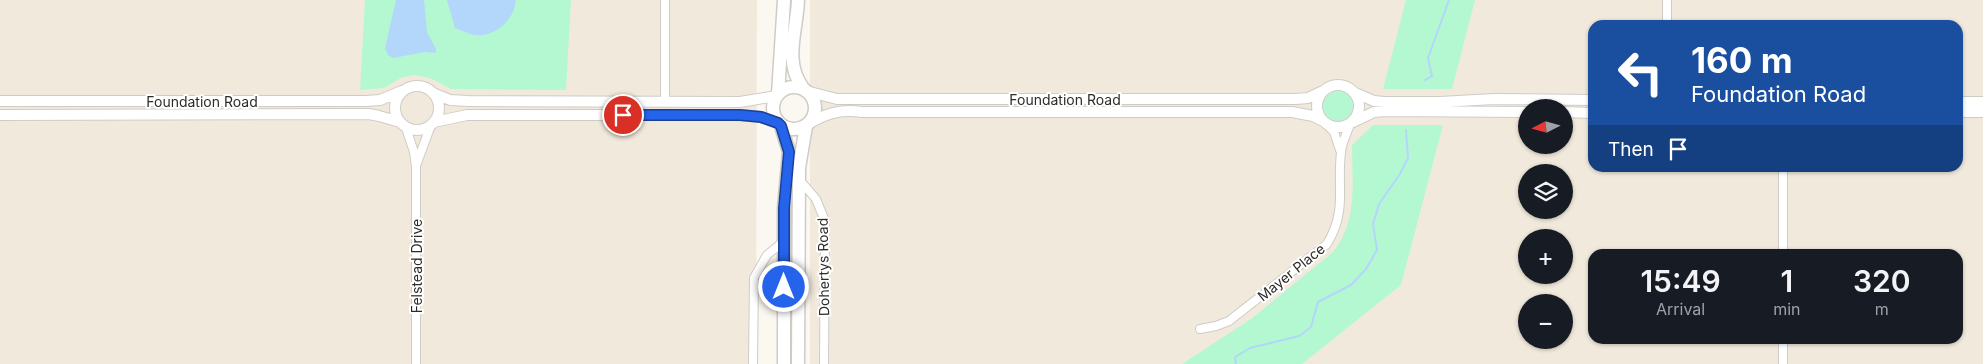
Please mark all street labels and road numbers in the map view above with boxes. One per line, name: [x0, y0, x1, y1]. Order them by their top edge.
street label: Foundation Road: [1009, 91, 1121, 108]
street label: Foundation Road: [146, 93, 258, 110]
street label: Dohertys Road: [814, 218, 832, 316]
street label: Felstead Drive: [408, 219, 425, 313]
street label: Mayer Place: [1254, 240, 1328, 304]

